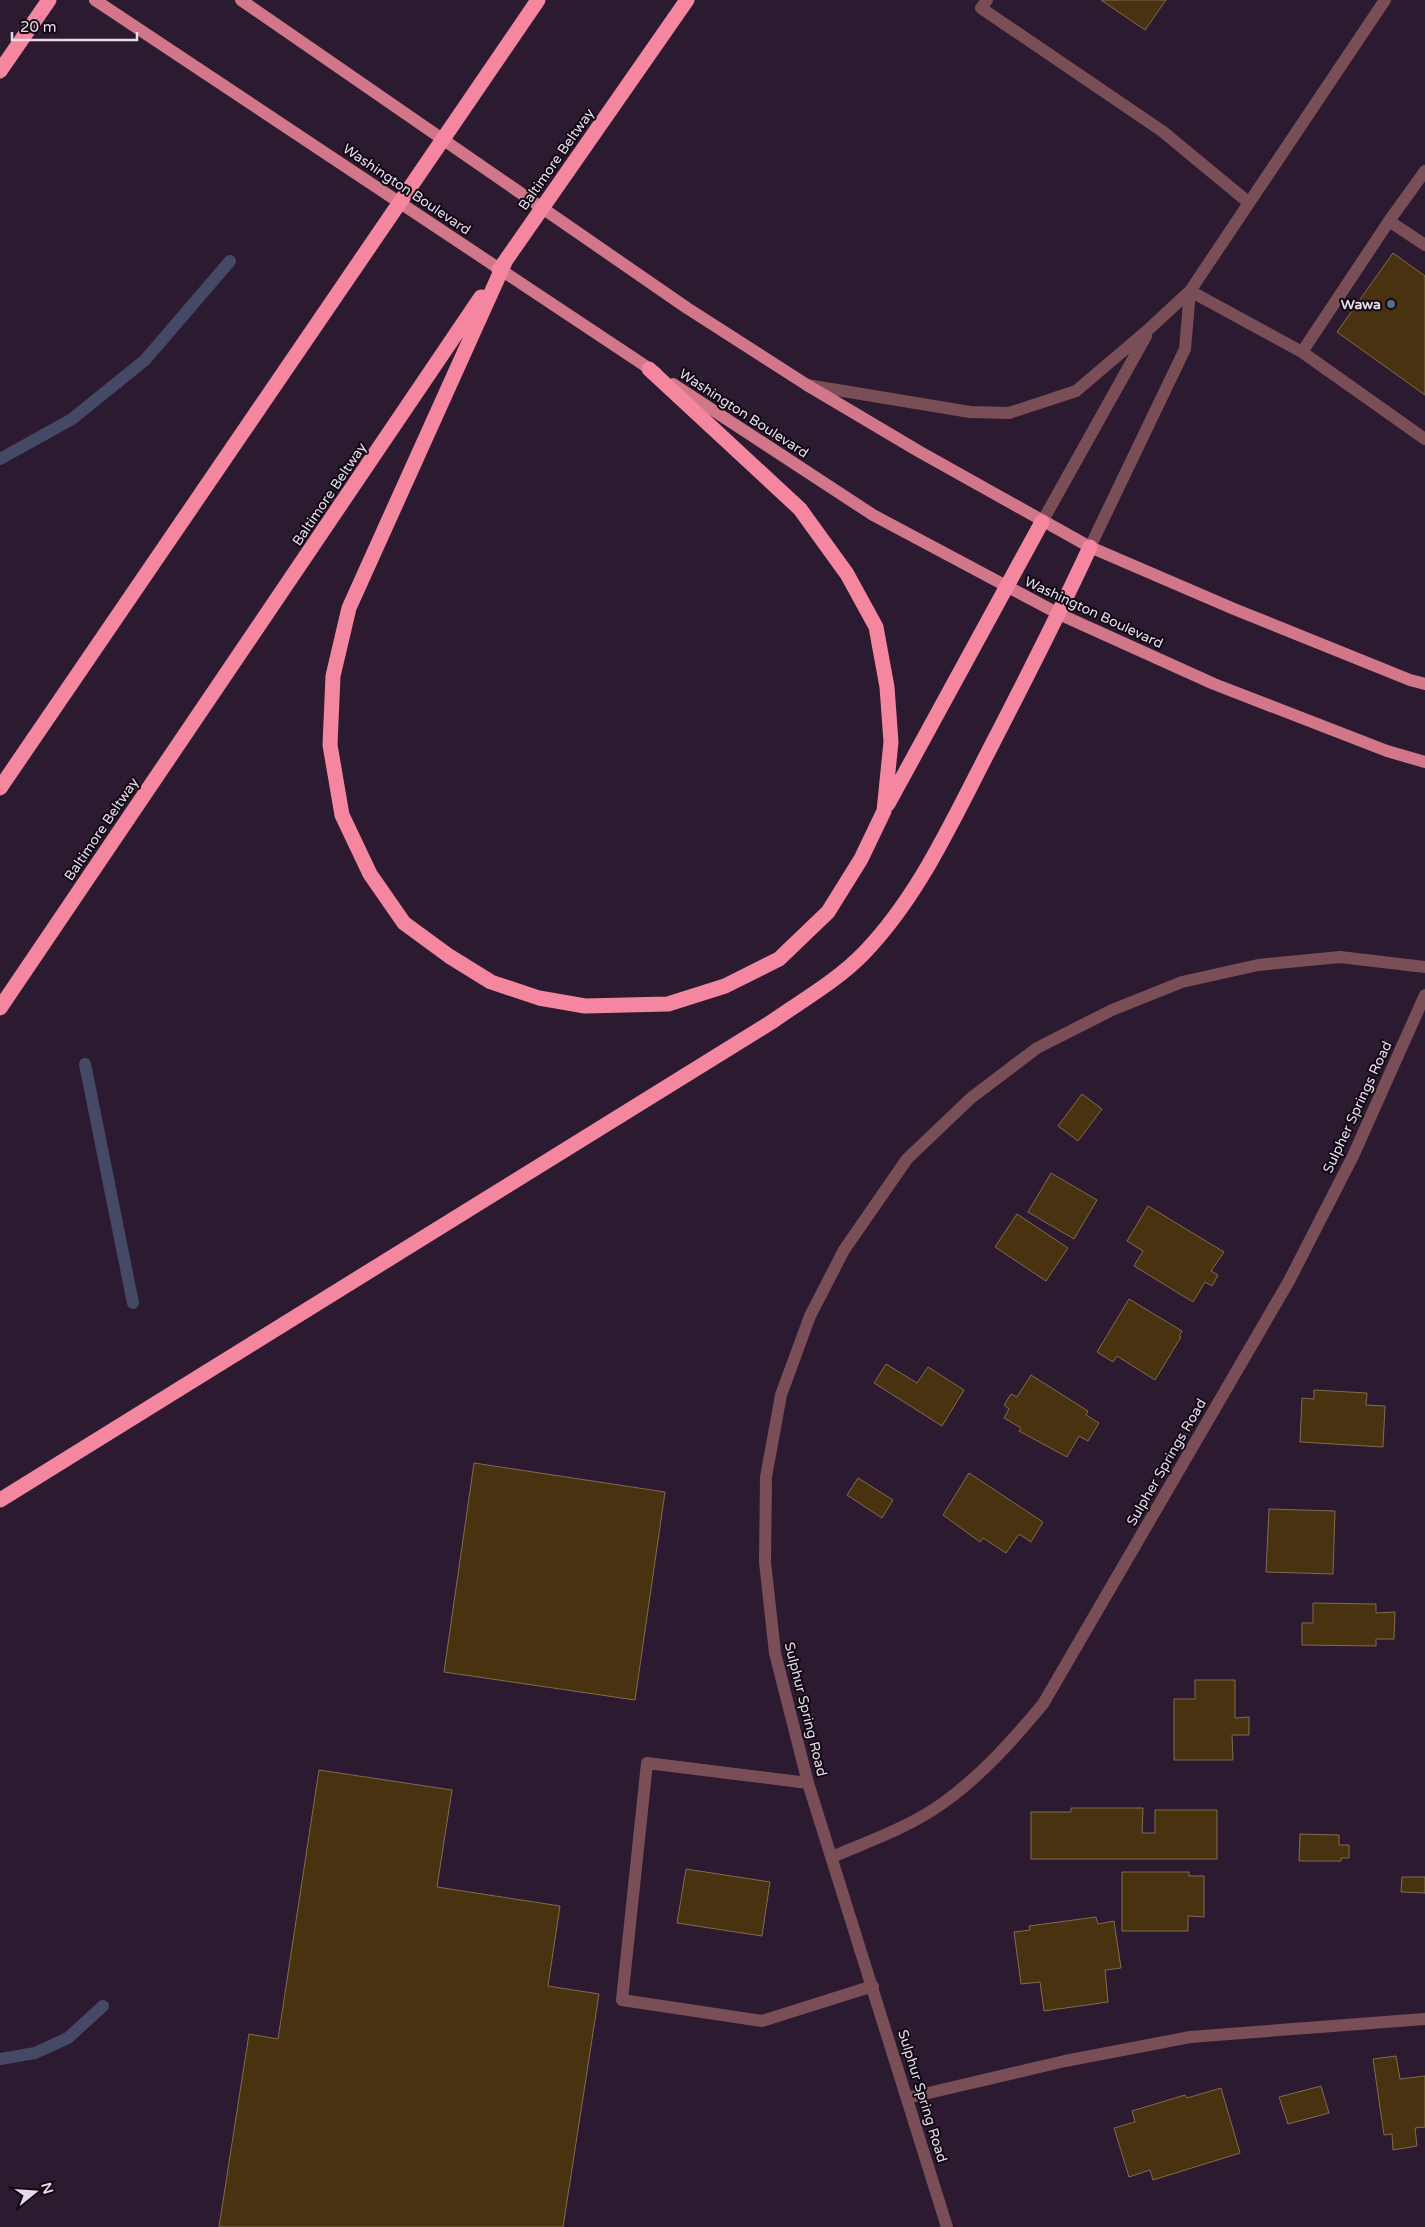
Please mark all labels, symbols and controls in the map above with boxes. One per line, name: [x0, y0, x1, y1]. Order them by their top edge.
scale bar: [12, 10, 138, 42]
text: 20 m: [20, 18, 57, 36]
street label: Baltimore Beltway: [515, 105, 598, 214]
street label: Washington Boulevard: [340, 140, 474, 239]
place label: Wawa: [1341, 296, 1381, 313]
marker: Wawa: [1385, 298, 1397, 310]
street label: Washington Boulevard: [676, 365, 812, 462]
street label: Baltimore Beltway: [289, 439, 370, 549]
street label: Washington Boulevard: [1022, 573, 1166, 652]
street label: Baltimore Beltway: [61, 774, 142, 884]
street label: Sulpher Springs Road: [1319, 1038, 1396, 1176]
street label: Sulpher Springs Road: [1123, 1396, 1210, 1529]
street label: Sulphur Spring Road: [781, 1640, 830, 1778]
street label: Sulphur Spring Road: [894, 2028, 951, 2164]
north arrow: [10, 2167, 60, 2217]
text: N: [37, 2180, 57, 2196]

